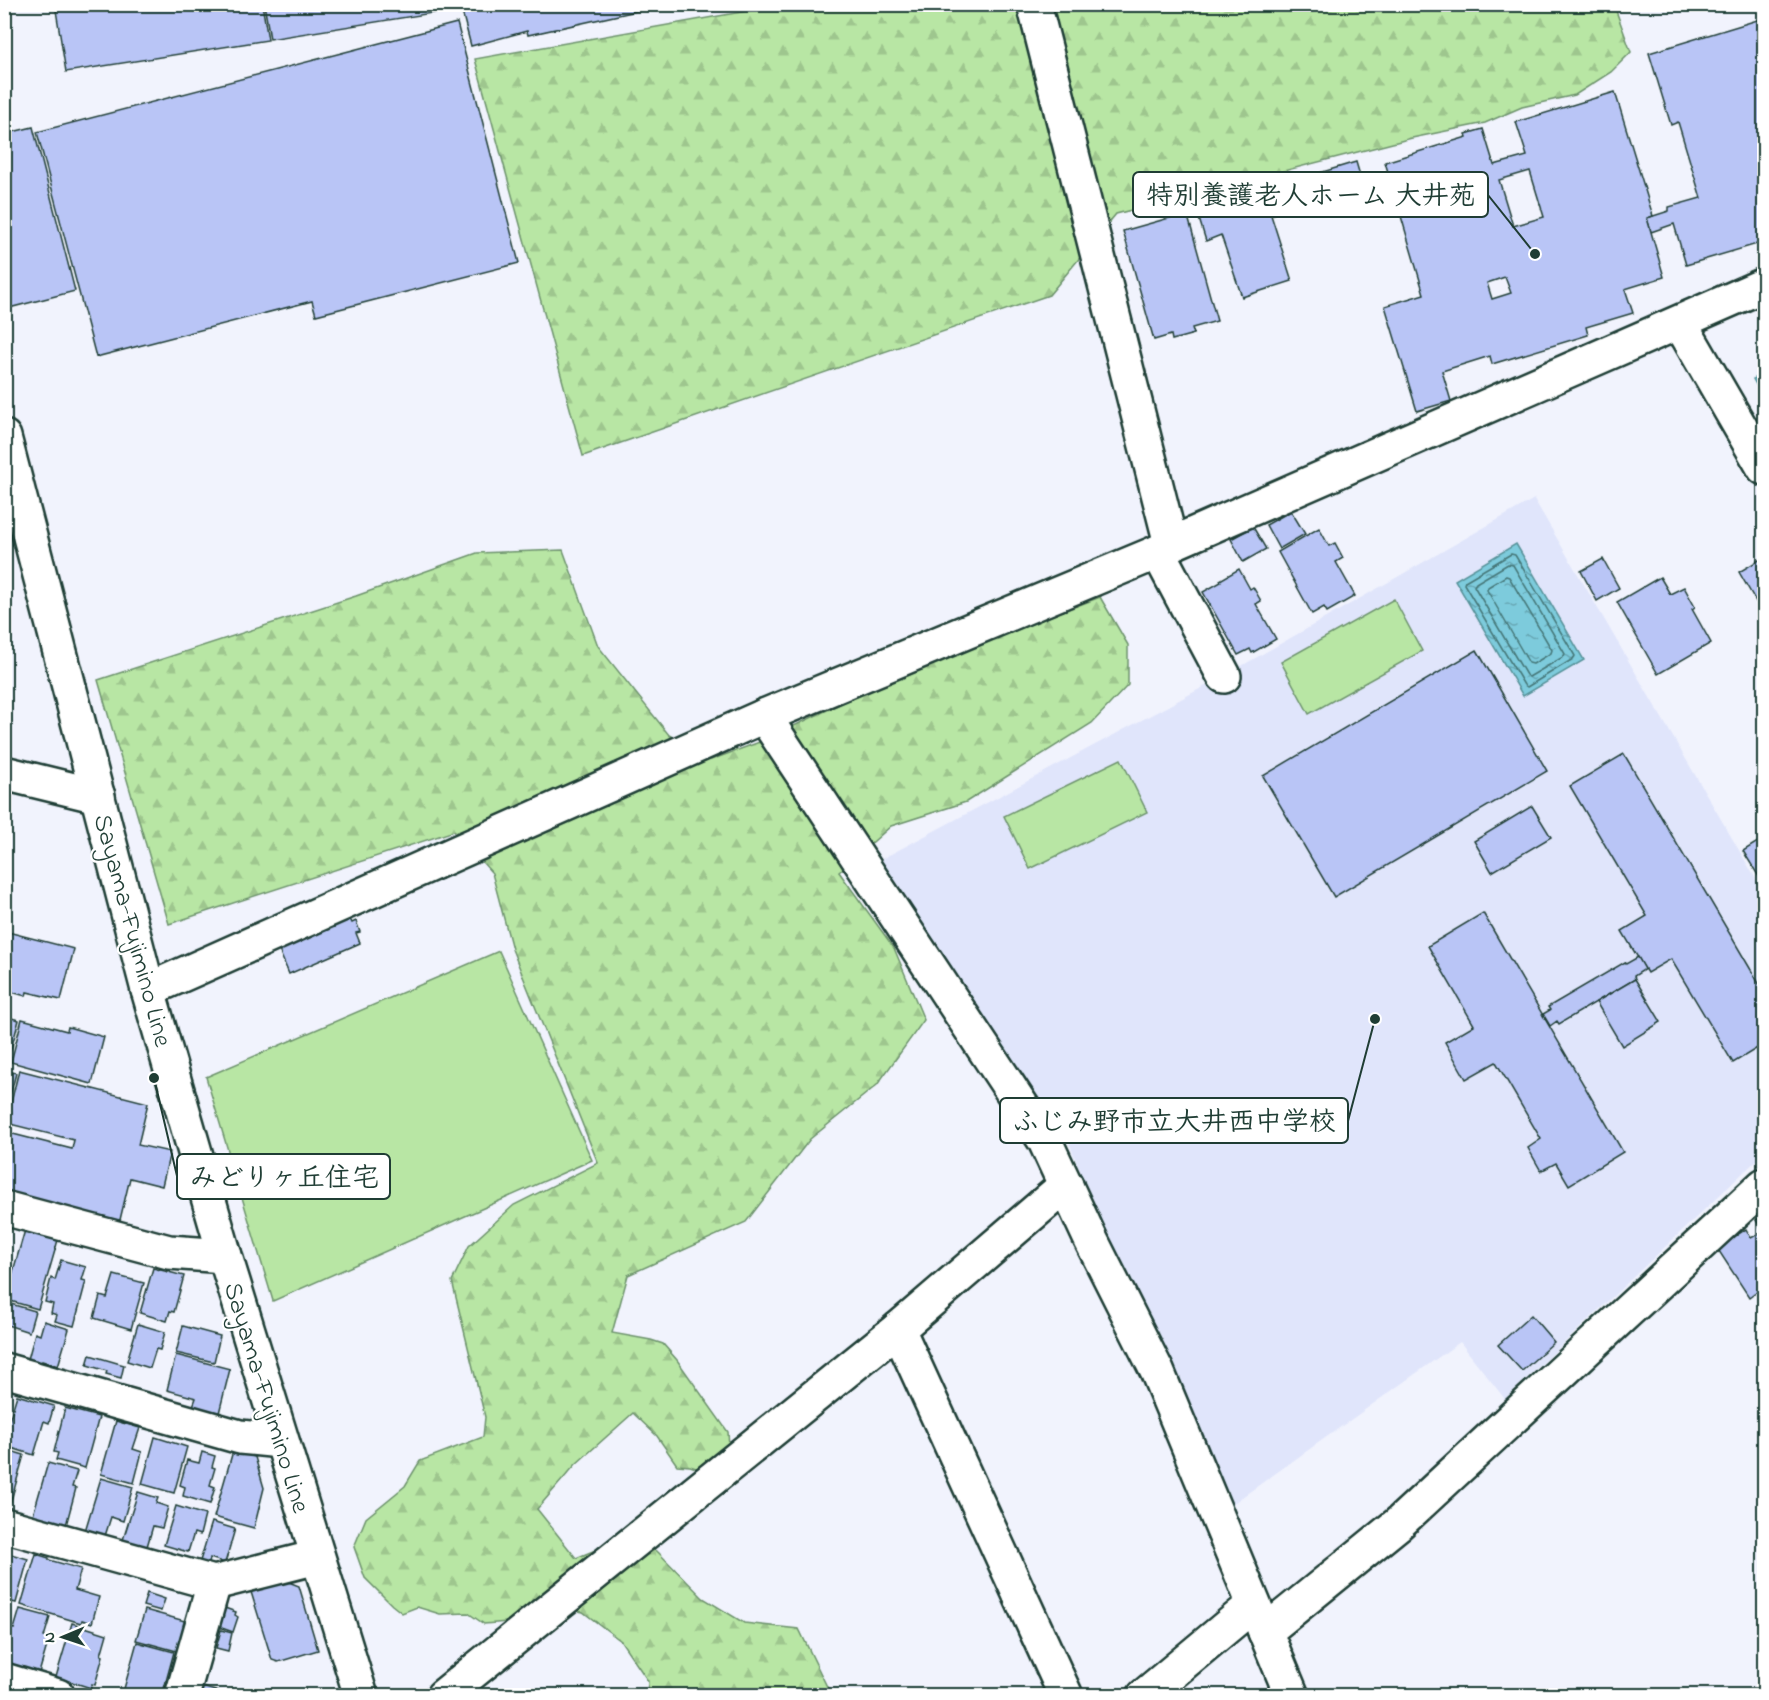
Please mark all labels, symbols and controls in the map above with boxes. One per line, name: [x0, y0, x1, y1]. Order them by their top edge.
callout: 特別養護老人ホーム 大井苑: [1133, 172, 1488, 217]
text: 特別養護老人ホーム 大井苑: [1146, 178, 1476, 217]
street label: Sayama-Fujimino Line: [82, 810, 181, 1052]
callout: ふじみ野市立大井西中学校: [1000, 1098, 1348, 1143]
text: ふじみ野市立大井西中学校: [1012, 1104, 1336, 1143]
callout: みどりヶ丘住宅: [177, 1154, 390, 1199]
text: みどりヶ丘住宅: [190, 1160, 379, 1199]
street label: Sayama-Fujimino Line: [212, 1278, 318, 1518]
north arrow: [33, 1607, 93, 1667]
text: N: [38, 1631, 62, 1643]

